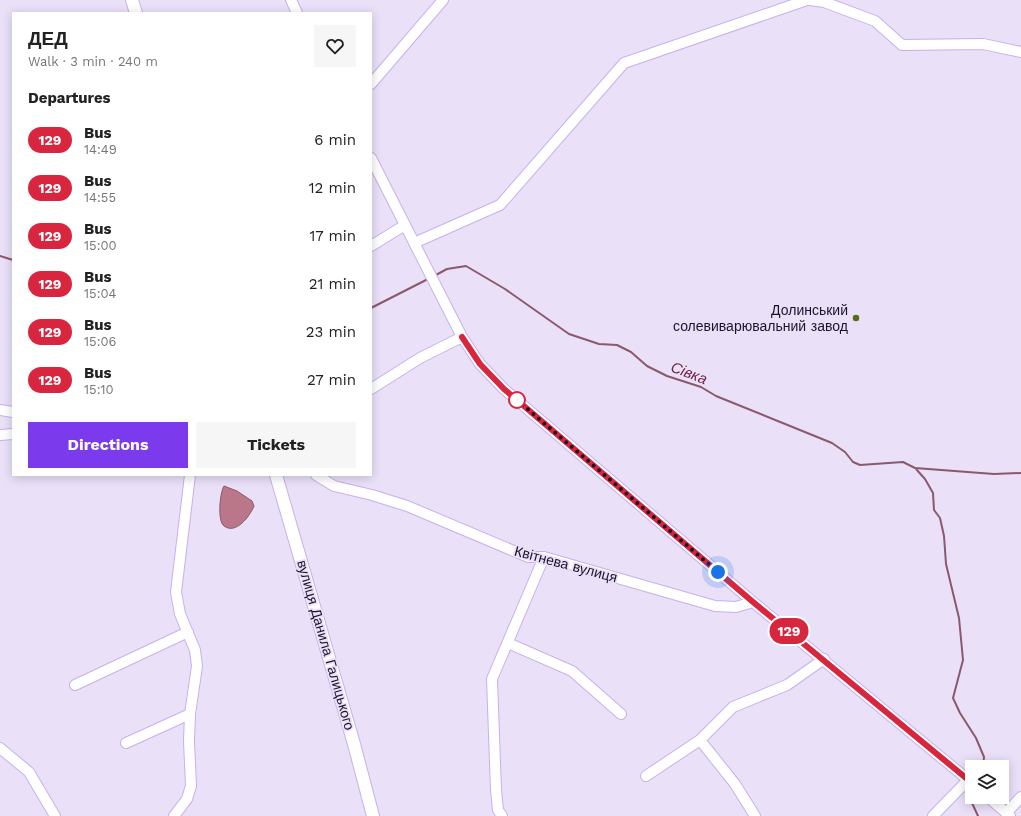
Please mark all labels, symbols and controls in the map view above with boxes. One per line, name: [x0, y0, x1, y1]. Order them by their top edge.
button: heart: [314, 25, 356, 67]
text: ДЕД: [28, 27, 68, 50]
text: Walk · 3 min · 240 m: [28, 54, 158, 69]
text: Departures: [28, 89, 111, 107]
text: Bus: [84, 124, 112, 142]
text: 6 min: [314, 131, 356, 149]
text: 129: [38, 132, 62, 148]
text: 14:49: [84, 142, 117, 157]
text: Bus: [84, 172, 112, 190]
text: 12 min: [309, 179, 356, 197]
text: 129: [38, 180, 62, 196]
text: 14:55: [84, 190, 116, 205]
text: Bus: [84, 220, 112, 238]
text: 17 min: [309, 227, 356, 245]
text: 129: [38, 228, 62, 244]
text: 15:00: [84, 238, 117, 253]
text: Bus: [84, 268, 112, 286]
text: 21 min: [309, 275, 356, 293]
text: 129: [38, 276, 62, 292]
text: 15:04: [84, 286, 117, 301]
place label: Долинський солевиварювальний завод: [673, 302, 848, 334]
marker: Долинський солевиварювальний завод: [851, 313, 861, 323]
text: Bus: [84, 316, 112, 334]
text: 23 min: [306, 323, 356, 341]
text: 129: [38, 324, 62, 340]
text: 15:06: [84, 334, 116, 349]
water label: Сівка: [668, 358, 710, 388]
text: Bus: [84, 364, 112, 382]
text: 27 min: [307, 371, 356, 389]
text: 129: [38, 372, 62, 388]
text: 15:10: [84, 382, 114, 397]
unlabelled marker: [508, 391, 526, 409]
button: Directions: [28, 422, 188, 468]
button: Tickets: [196, 422, 356, 468]
street label: Квітнева вулиця: [513, 543, 619, 585]
street label: вулиця Данила Галицького: [294, 558, 358, 732]
your location: [708, 562, 728, 582]
line badge: 129: [766, 618, 812, 644]
text: 129: [777, 623, 801, 639]
map controls: [965, 760, 1009, 804]
button: layers: [965, 760, 1009, 804]

